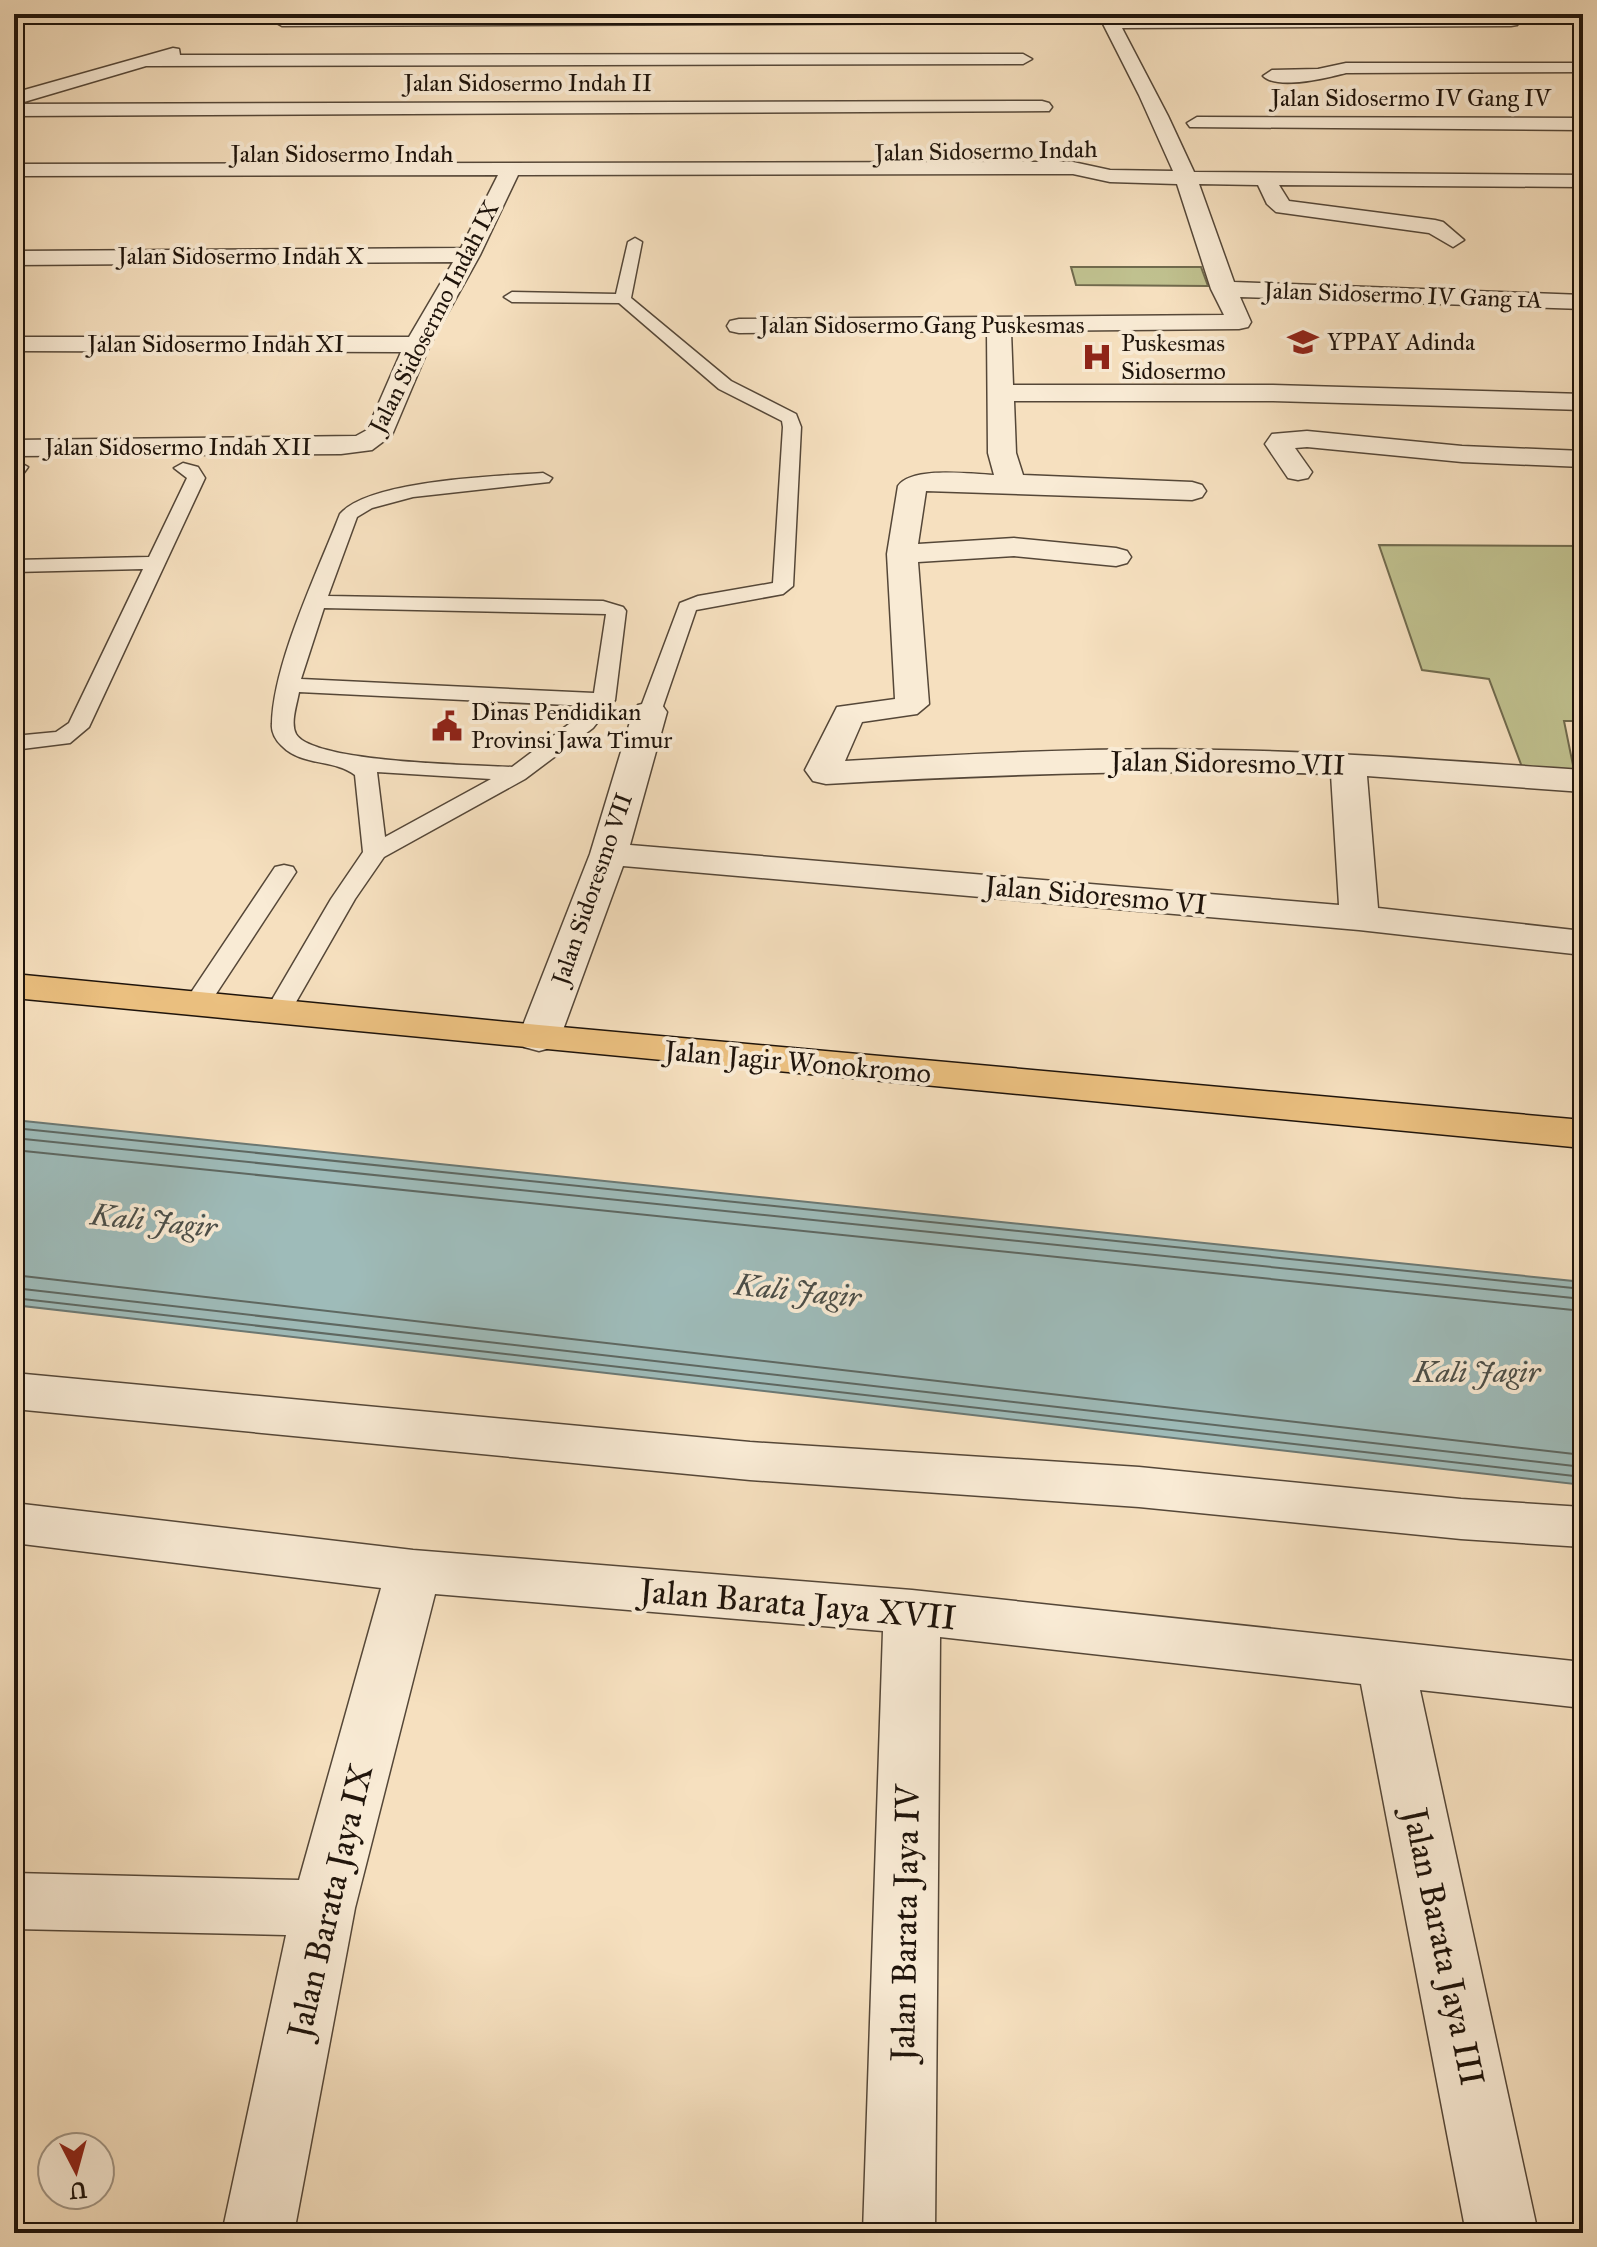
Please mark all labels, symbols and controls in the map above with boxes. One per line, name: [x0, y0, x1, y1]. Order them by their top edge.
street label: Jalan Sidosermo Indah II: [401, 68, 652, 98]
street label: Jalan Sidosermo IV Gang IV: [1268, 83, 1552, 113]
street label: Jalan Sidosermo Indah: [871, 134, 1098, 168]
street label: Jalan Sidosermo Indah: [228, 139, 453, 169]
street label: Jalan Sidosermo Indah IX: [361, 195, 506, 441]
street label: Jalan Sidosermo Indah X: [115, 241, 365, 271]
street label: Jalan Sidosermo IV Gang 1A: [1260, 275, 1543, 315]
street label: Jalan Sidosermo Gang Puskesmas: [757, 310, 1084, 340]
school or university icon: YPPAY Adinda: [1286, 325, 1320, 359]
place label: YPPAY Adinda: [1327, 327, 1476, 357]
place label: Puskesmas Sidosermo: [1121, 328, 1226, 386]
street label: Jalan Sidosermo Indah XI: [85, 329, 344, 359]
hospital icon: Puskesmas Sidosermo: [1080, 340, 1114, 374]
street label: Jalan Sidosermo Indah XII: [41, 432, 312, 462]
place label: Dinas Pendidikan Provinsi Jawa Timur: [471, 697, 672, 755]
public building icon: Dinas Pendidikan Provinsi Jawa Timur: [430, 709, 464, 743]
street label: Jalan Sidoresmo VII: [1107, 743, 1346, 783]
street label: Jalan Sidoresmo VII: [544, 789, 639, 992]
street label: Jalan Sidoresmo VI: [981, 868, 1208, 922]
street label: Jalan Jagir Wonokromo: [660, 1033, 933, 1091]
water label: Kali Jagir: [87, 1196, 220, 1246]
water label: Kali Jagir: [731, 1266, 864, 1316]
water label: Kali Jagir: [1412, 1354, 1542, 1390]
street label: Jalan Barata Jaya XVII: [634, 1569, 958, 1639]
street label: Jalan Barata Jaya IX: [278, 1760, 382, 2046]
street label: Jalan Barata Jaya IV: [882, 1783, 929, 2066]
street label: Jalan Barata Jaya III: [1393, 1801, 1493, 2090]
north arrow: [36, 2131, 116, 2211]
text: U: [67, 2176, 88, 2205]

